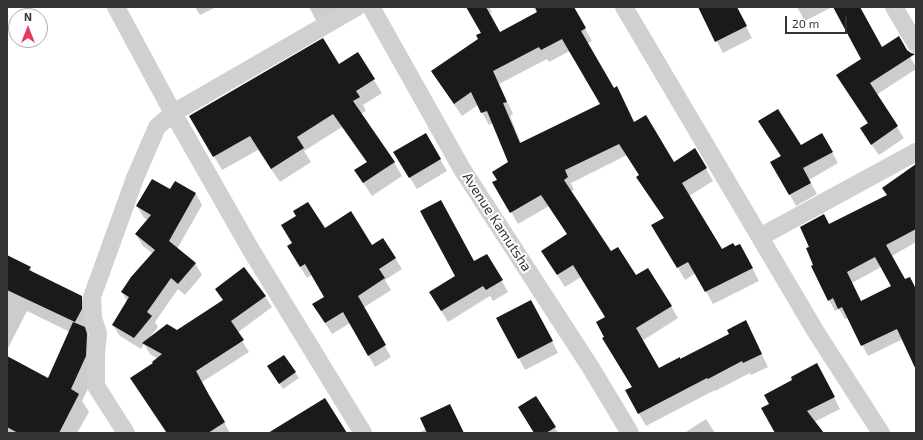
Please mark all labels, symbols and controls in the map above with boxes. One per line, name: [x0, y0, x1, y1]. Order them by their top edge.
north arrow: [8, 8, 48, 48]
scale bar: [787, 8, 849, 34]
text: N: [24, 10, 32, 23]
text: 20 m: [792, 16, 819, 30]
street label: Avenue Kamutsha: [459, 169, 535, 275]

